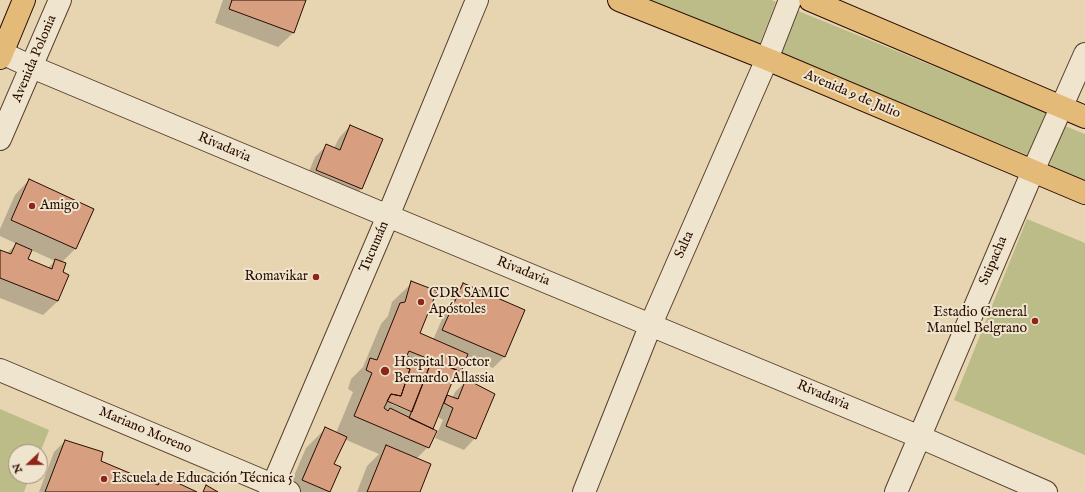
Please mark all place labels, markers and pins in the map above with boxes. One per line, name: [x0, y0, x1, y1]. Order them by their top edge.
place label: Amigo: [40, 198, 79, 214]
marker: Amigo: [27, 201, 37, 211]
place label: Romavikar: [245, 269, 308, 285]
marker: Romavikar: [311, 272, 321, 282]
place label: CDR SAMIC Apóstoles: [429, 286, 509, 318]
marker: CDR SAMIC Apóstoles: [416, 297, 426, 307]
place label: Estadio General Manuel Belgrano: [927, 305, 1027, 338]
marker: Estadio General Manuel Belgrano: [1030, 316, 1040, 326]
place label: Hospital Doctor Bernardo Allassia: [394, 355, 494, 388]
marker: Hospital Doctor Bernardo Allassia: [379, 365, 391, 377]
place label: Escuela de Educación Técnica 5: [112, 471, 293, 487]
marker: Escuela de Educación Técnica 5: [99, 474, 109, 484]

